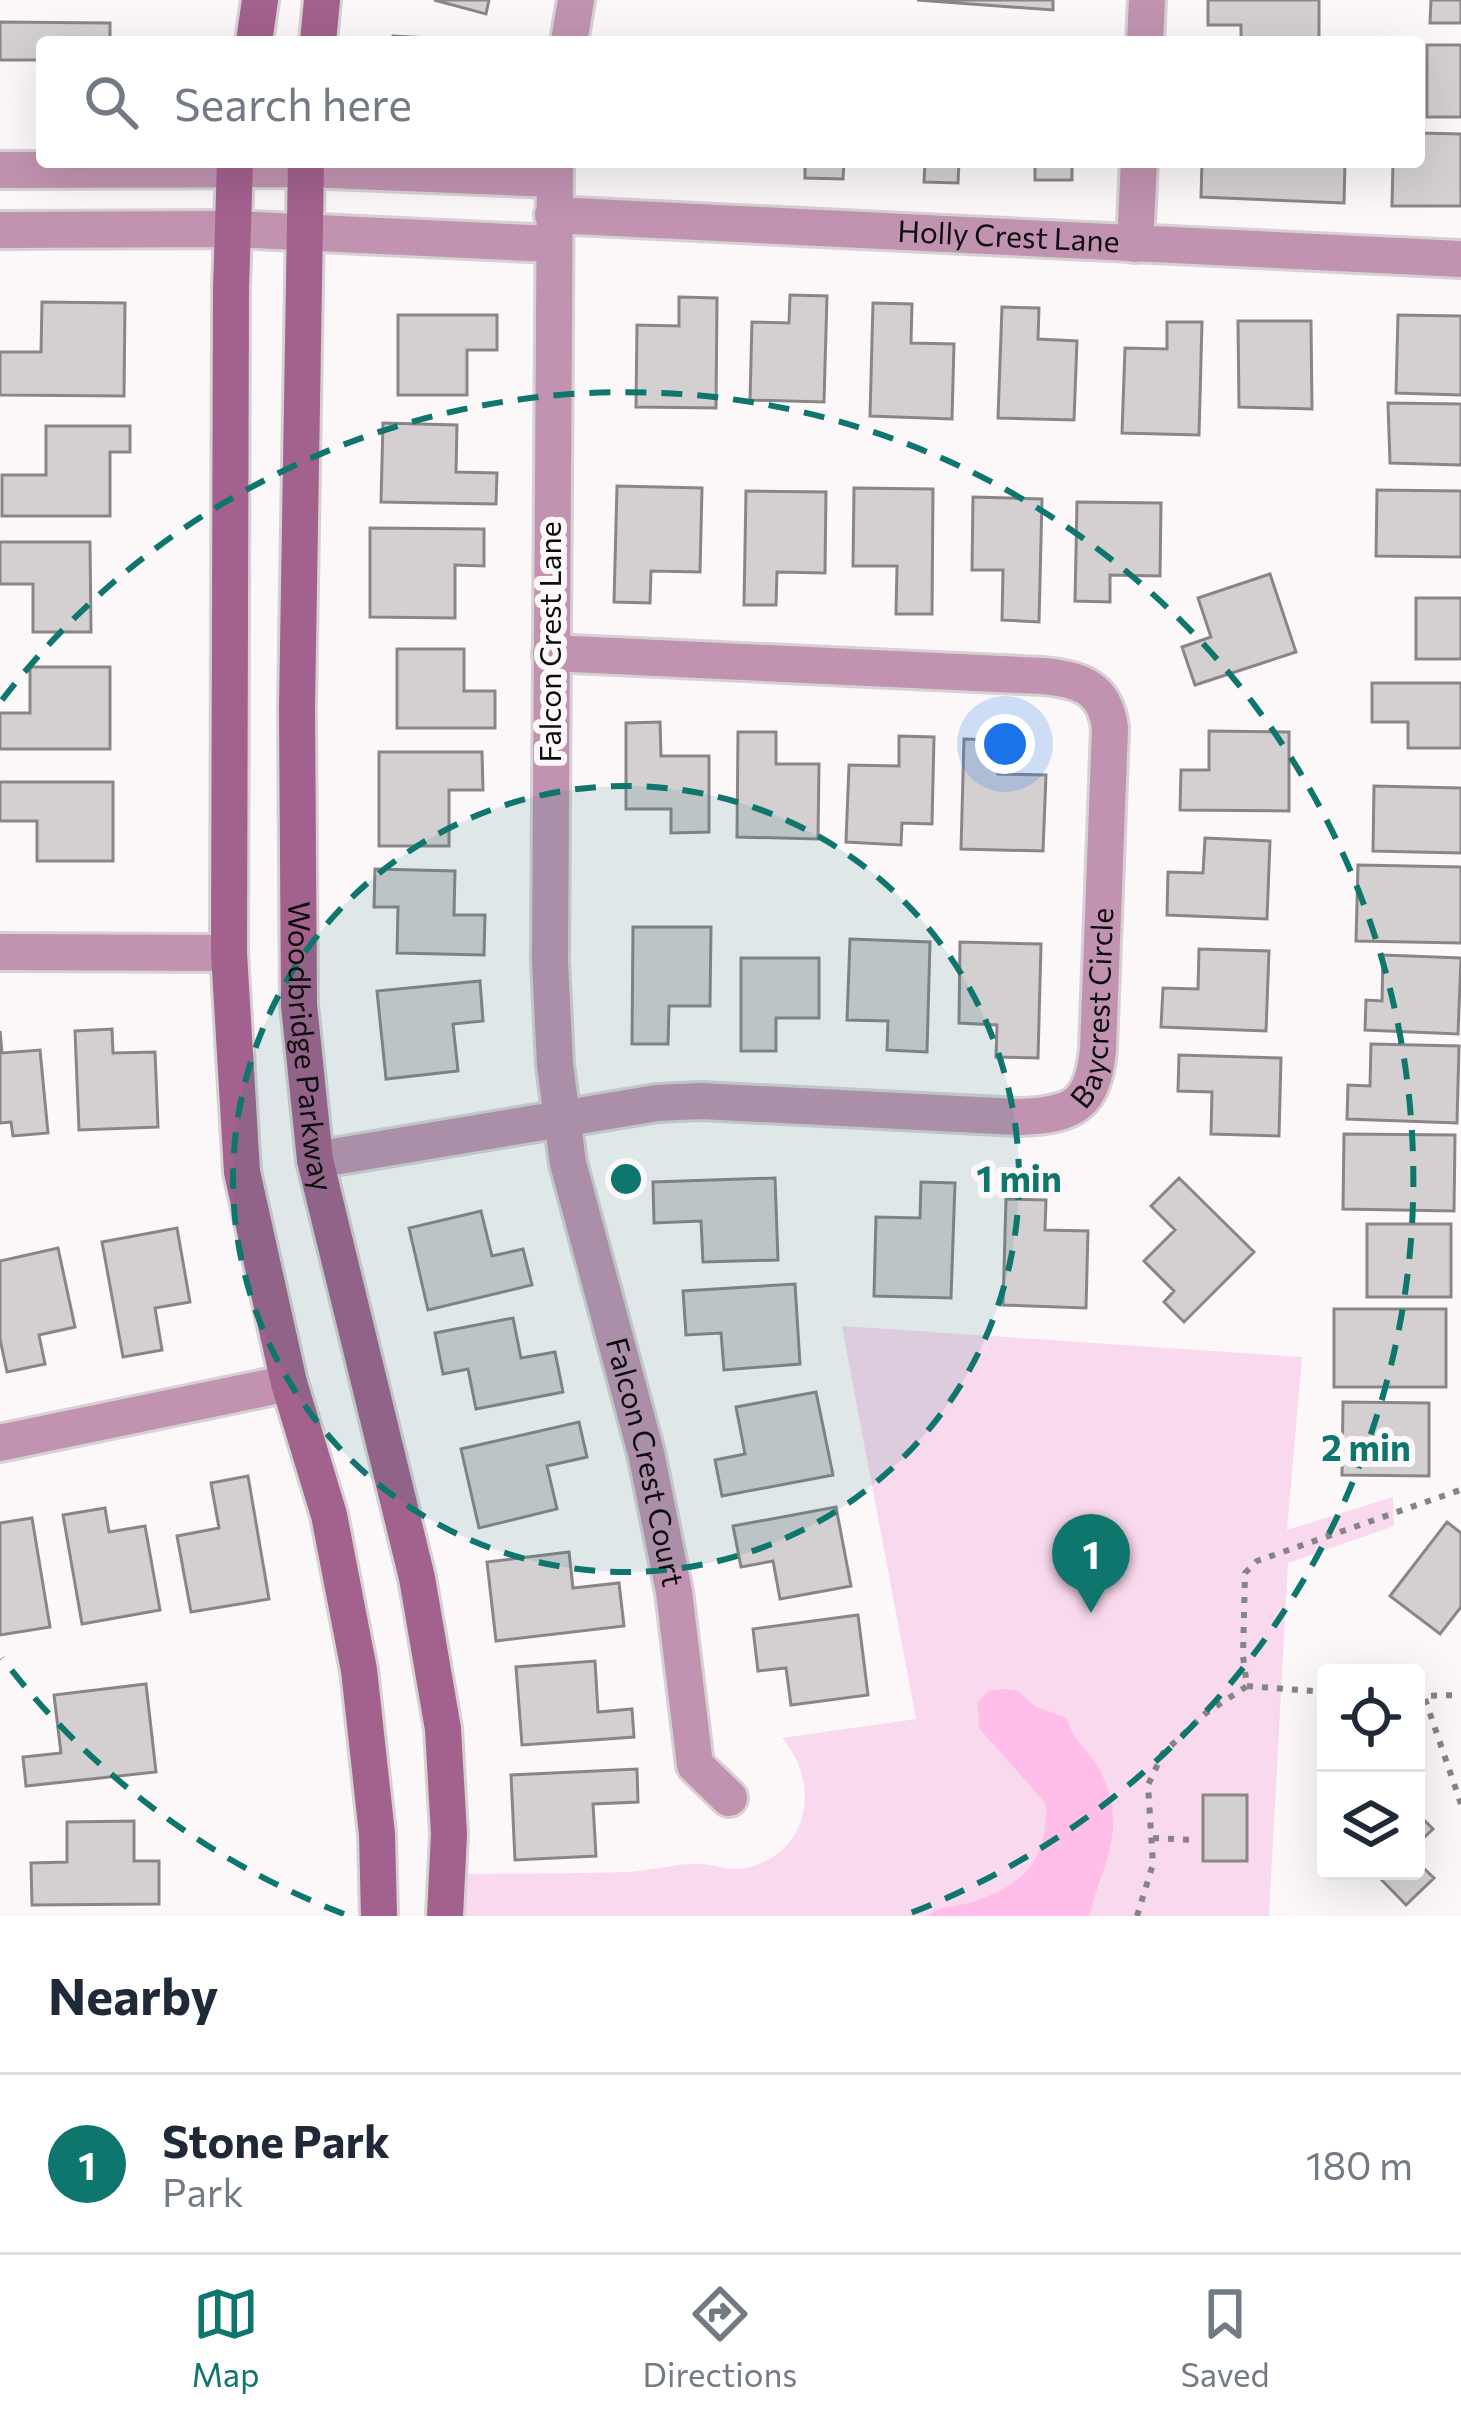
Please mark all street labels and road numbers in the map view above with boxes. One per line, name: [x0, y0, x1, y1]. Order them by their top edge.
street label: Holly Crest Lane: [897, 211, 1121, 258]
street label: Falcon Crest Lane: [530, 522, 567, 762]
street label: Woodbridge Parkway: [282, 901, 343, 1195]
street label: Baycrest Circle: [1061, 907, 1119, 1115]
street label: Falcon Crest Court: [600, 1333, 693, 1590]

